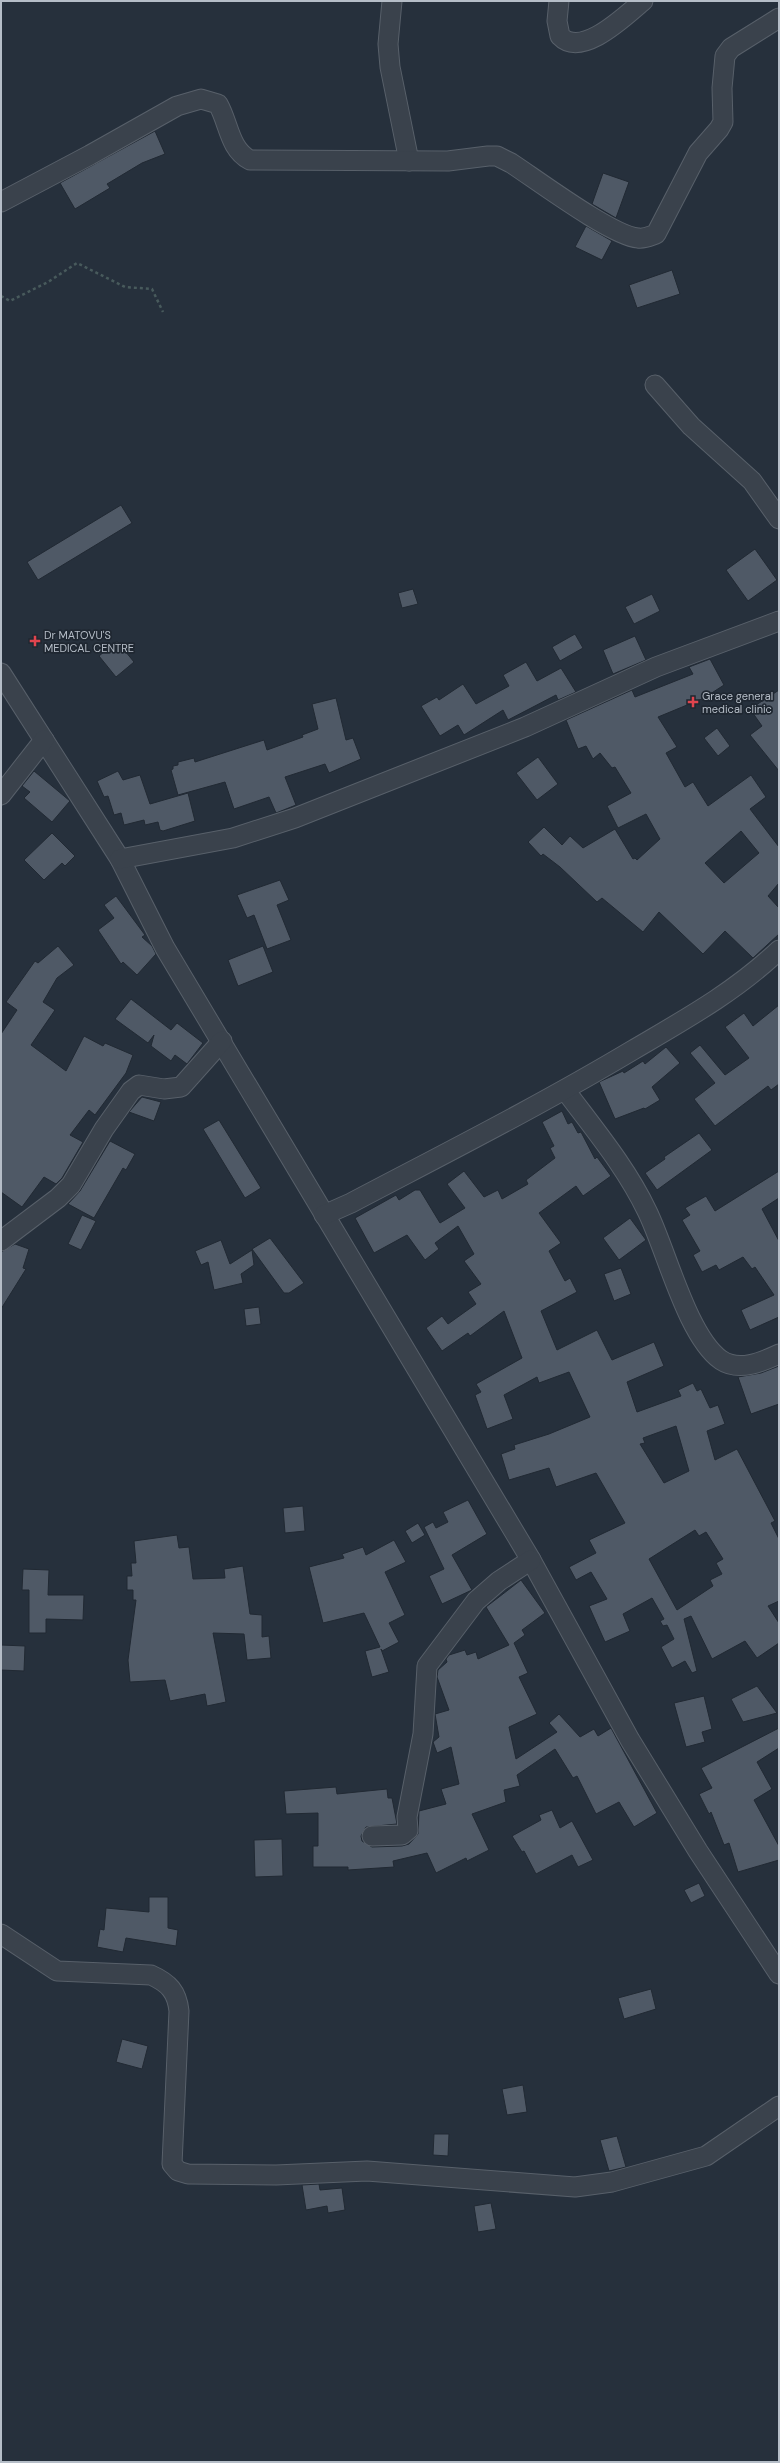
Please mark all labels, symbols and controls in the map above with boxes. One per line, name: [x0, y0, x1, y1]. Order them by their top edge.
place label: Dr MATOVU'S MEDICAL CENTRE: [44, 628, 134, 655]
marker: Dr MATOVU'S MEDICAL CENTRE: [29, 635, 41, 647]
place label: Grace general medical clinic: [702, 689, 773, 716]
marker: Grace general medical clinic: [687, 696, 699, 708]

